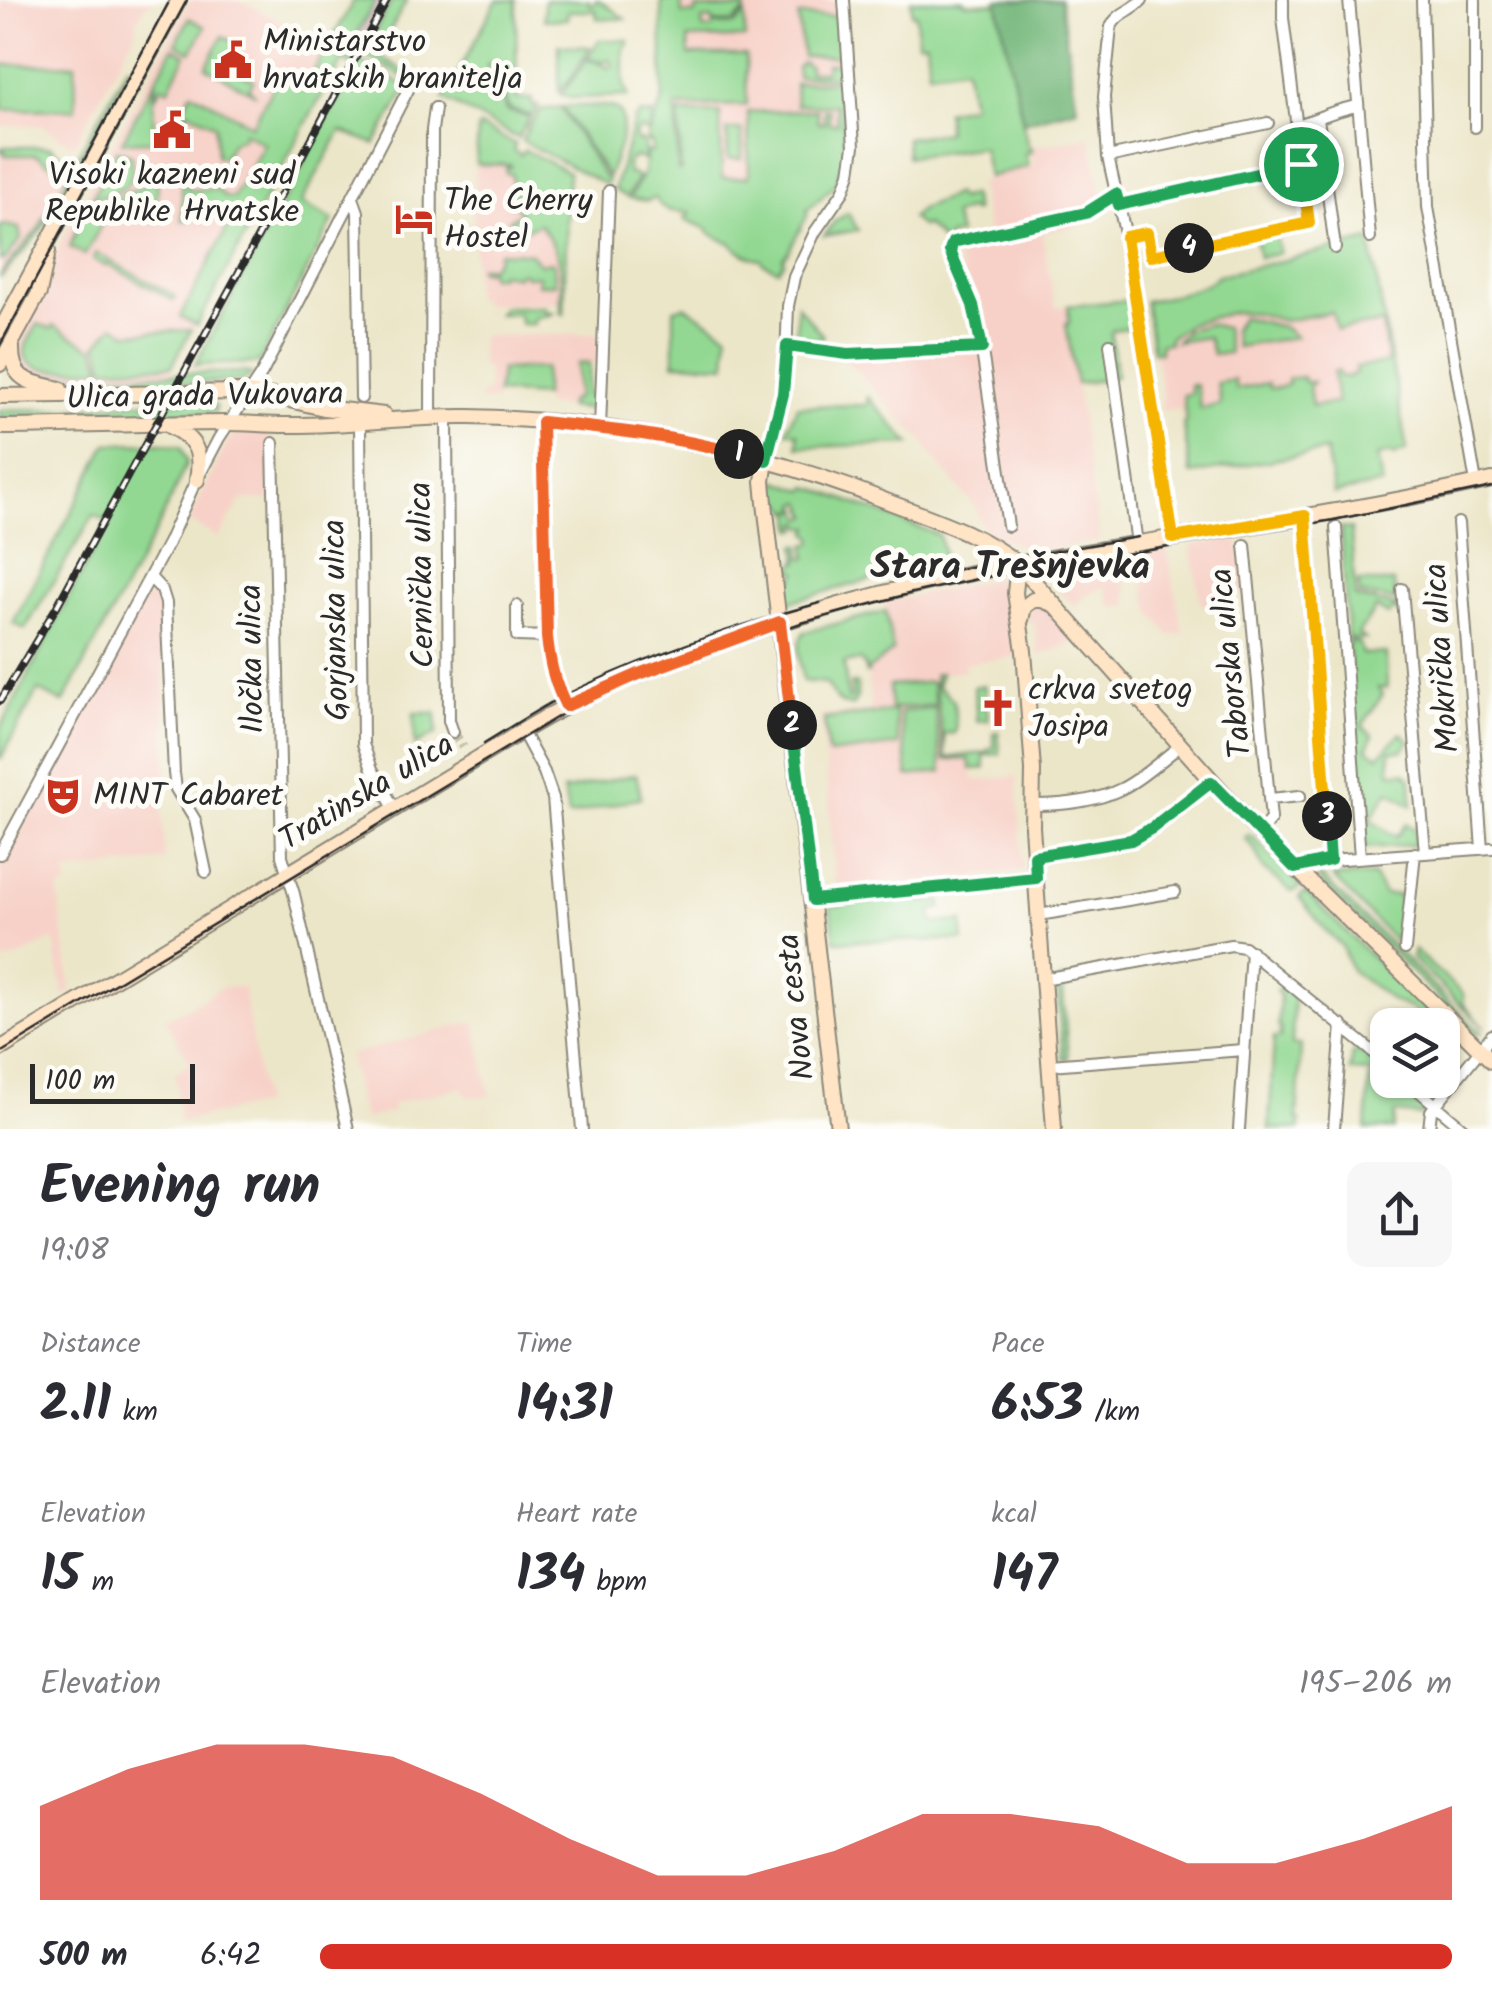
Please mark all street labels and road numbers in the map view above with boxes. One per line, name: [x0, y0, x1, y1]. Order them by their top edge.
street label: Ulica grada Vukovara: [66, 369, 344, 425]
street label: Cernička ulica: [396, 482, 450, 668]
street label: Gorjanska ulica: [310, 519, 364, 721]
street label: Mokrička ulica: [1411, 561, 1475, 755]
street label: Taborska ulica: [1197, 566, 1267, 760]
street label: Iločka ulica: [226, 584, 280, 734]
street label: Tratinska ulica: [270, 721, 464, 865]
street label: Nova cesta: [764, 931, 830, 1083]

